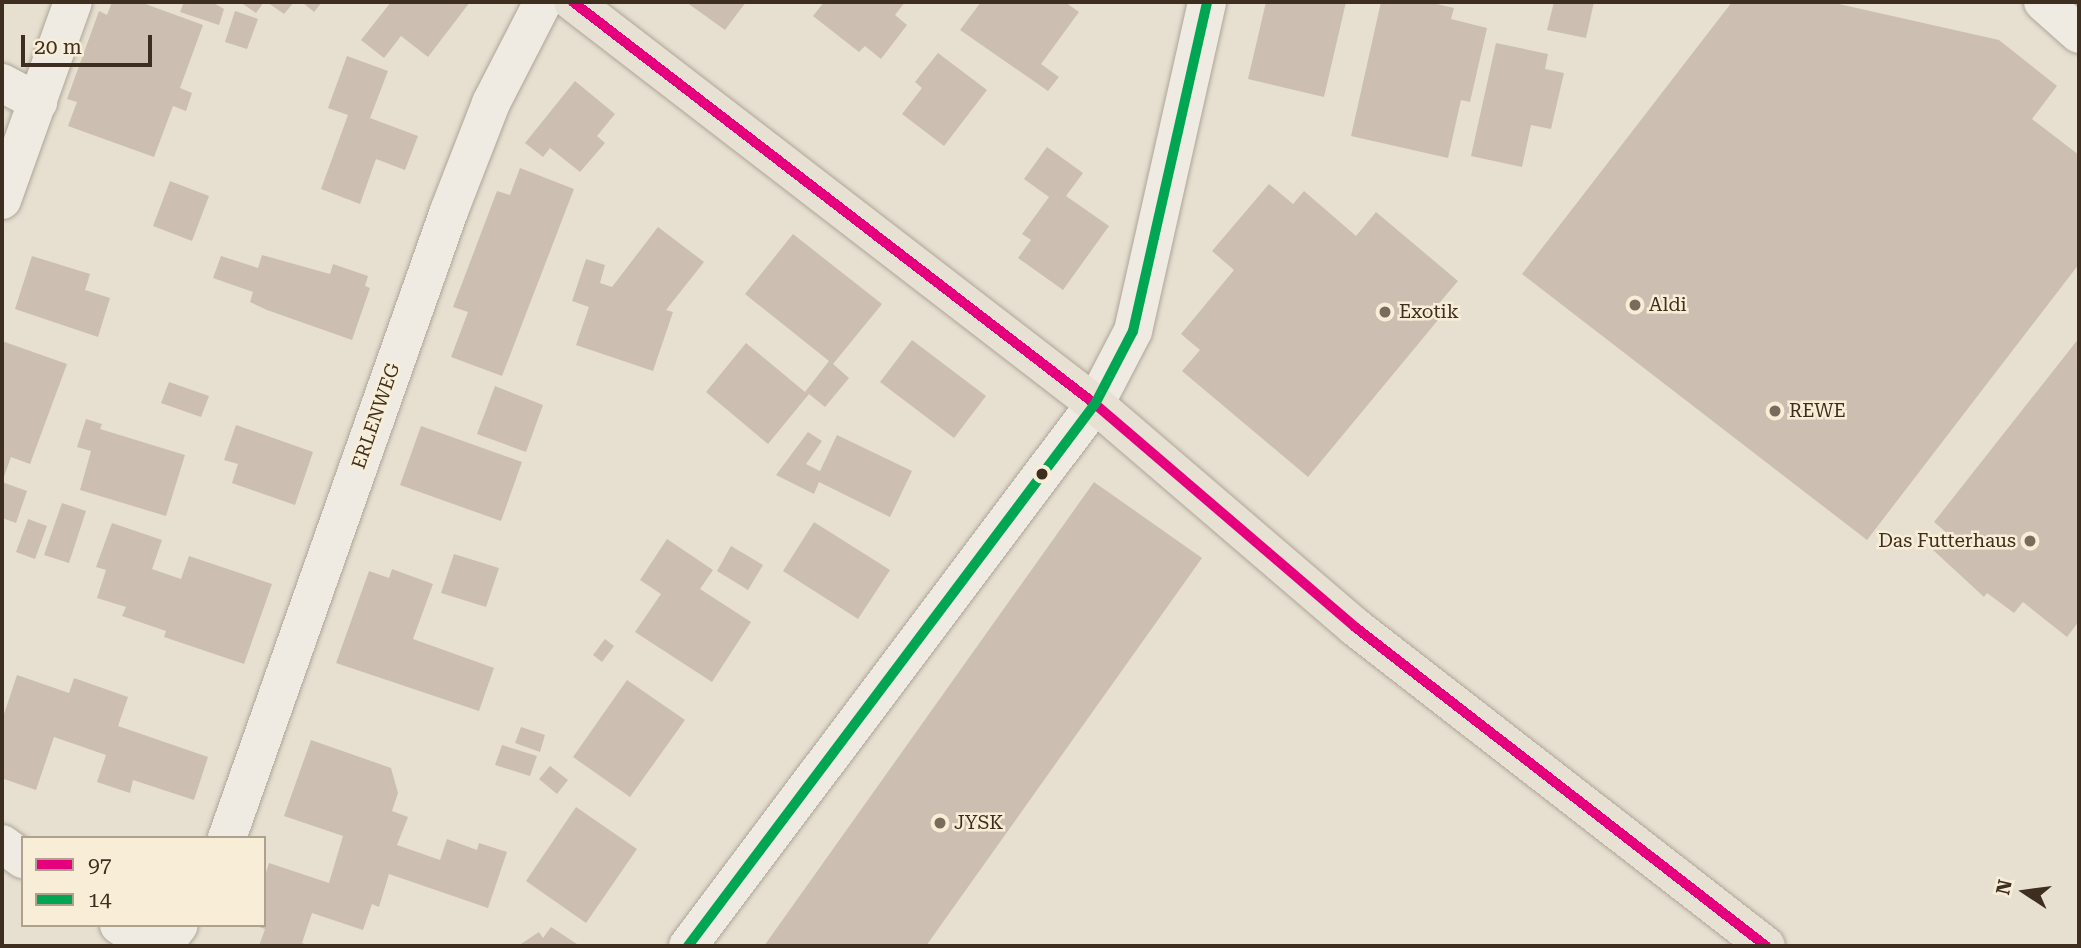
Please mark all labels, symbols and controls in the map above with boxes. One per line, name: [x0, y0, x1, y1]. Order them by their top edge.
scale bar: [24, 21, 156, 65]
text: 20 m: [34, 35, 82, 59]
place label: Aldi: [1649, 294, 1687, 316]
marker: Aldi: [1627, 297, 1643, 313]
place label: Exotik: [1399, 301, 1459, 323]
marker: Exotik: [1377, 304, 1393, 320]
street label: ERLENWEG: [347, 360, 405, 472]
place label: REWE: [1789, 400, 1846, 422]
marker: REWE: [1767, 403, 1783, 419]
unlabelled marker: [1035, 467, 1049, 481]
place label: Das Futterhaus: [1878, 530, 2016, 552]
marker: Das Futterhaus: [2022, 533, 2038, 549]
place label: JYSK: [954, 812, 1003, 834]
marker: JYSK: [932, 815, 948, 831]
legend: [21, 836, 266, 927]
text: 97: [88, 853, 112, 877]
north arrow: [1990, 857, 2060, 927]
text: N: [1991, 877, 2017, 897]
text: 14: [88, 888, 112, 912]

